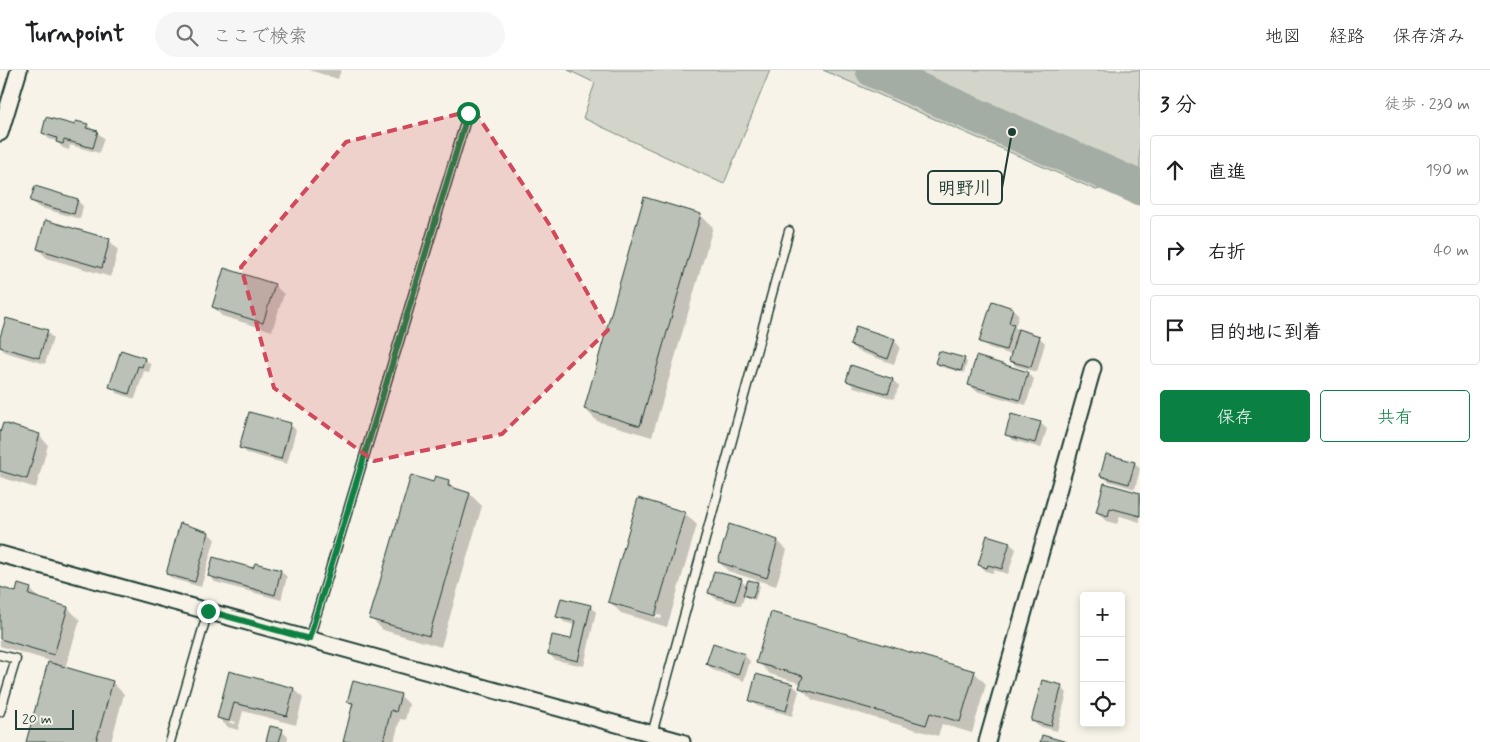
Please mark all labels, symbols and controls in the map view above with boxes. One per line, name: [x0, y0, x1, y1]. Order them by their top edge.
search box: [155, 12, 505, 57]
text: Turnpoint: [25, 19, 125, 50]
icon: search: [173, 21, 201, 49]
text: ここで検索: [213, 24, 308, 49]
text: 地図: [1265, 25, 1301, 49]
text: 経路: [1329, 25, 1365, 49]
text: 保存済み: [1393, 25, 1465, 49]
text: 3 分: [1160, 91, 1196, 119]
text: 徒歩 · 230 m: [1384, 94, 1470, 115]
route start: [457, 102, 480, 125]
icon: ahead: [1161, 156, 1189, 184]
text: 直進: [1208, 160, 1246, 185]
text: 190 m: [1426, 160, 1469, 181]
callout: 明野川: [928, 171, 1002, 204]
text: 明野川: [938, 177, 992, 201]
icon: right: [1161, 236, 1189, 264]
text: 右折: [1208, 240, 1246, 265]
text: 40 m: [1433, 240, 1469, 261]
icon: arrive: [1161, 316, 1189, 344]
text: 目的地に到着: [1208, 320, 1322, 345]
button: 保存: [1160, 390, 1310, 442]
button: 共有: [1320, 390, 1470, 442]
map controls: [1080, 592, 1125, 727]
button: +: [1080, 592, 1125, 637]
route end: [197, 600, 220, 623]
button: −: [1080, 637, 1125, 682]
button: locate: [1080, 682, 1125, 727]
scale bar: [15, 707, 74, 730]
text: 20 m: [22, 710, 52, 728]

